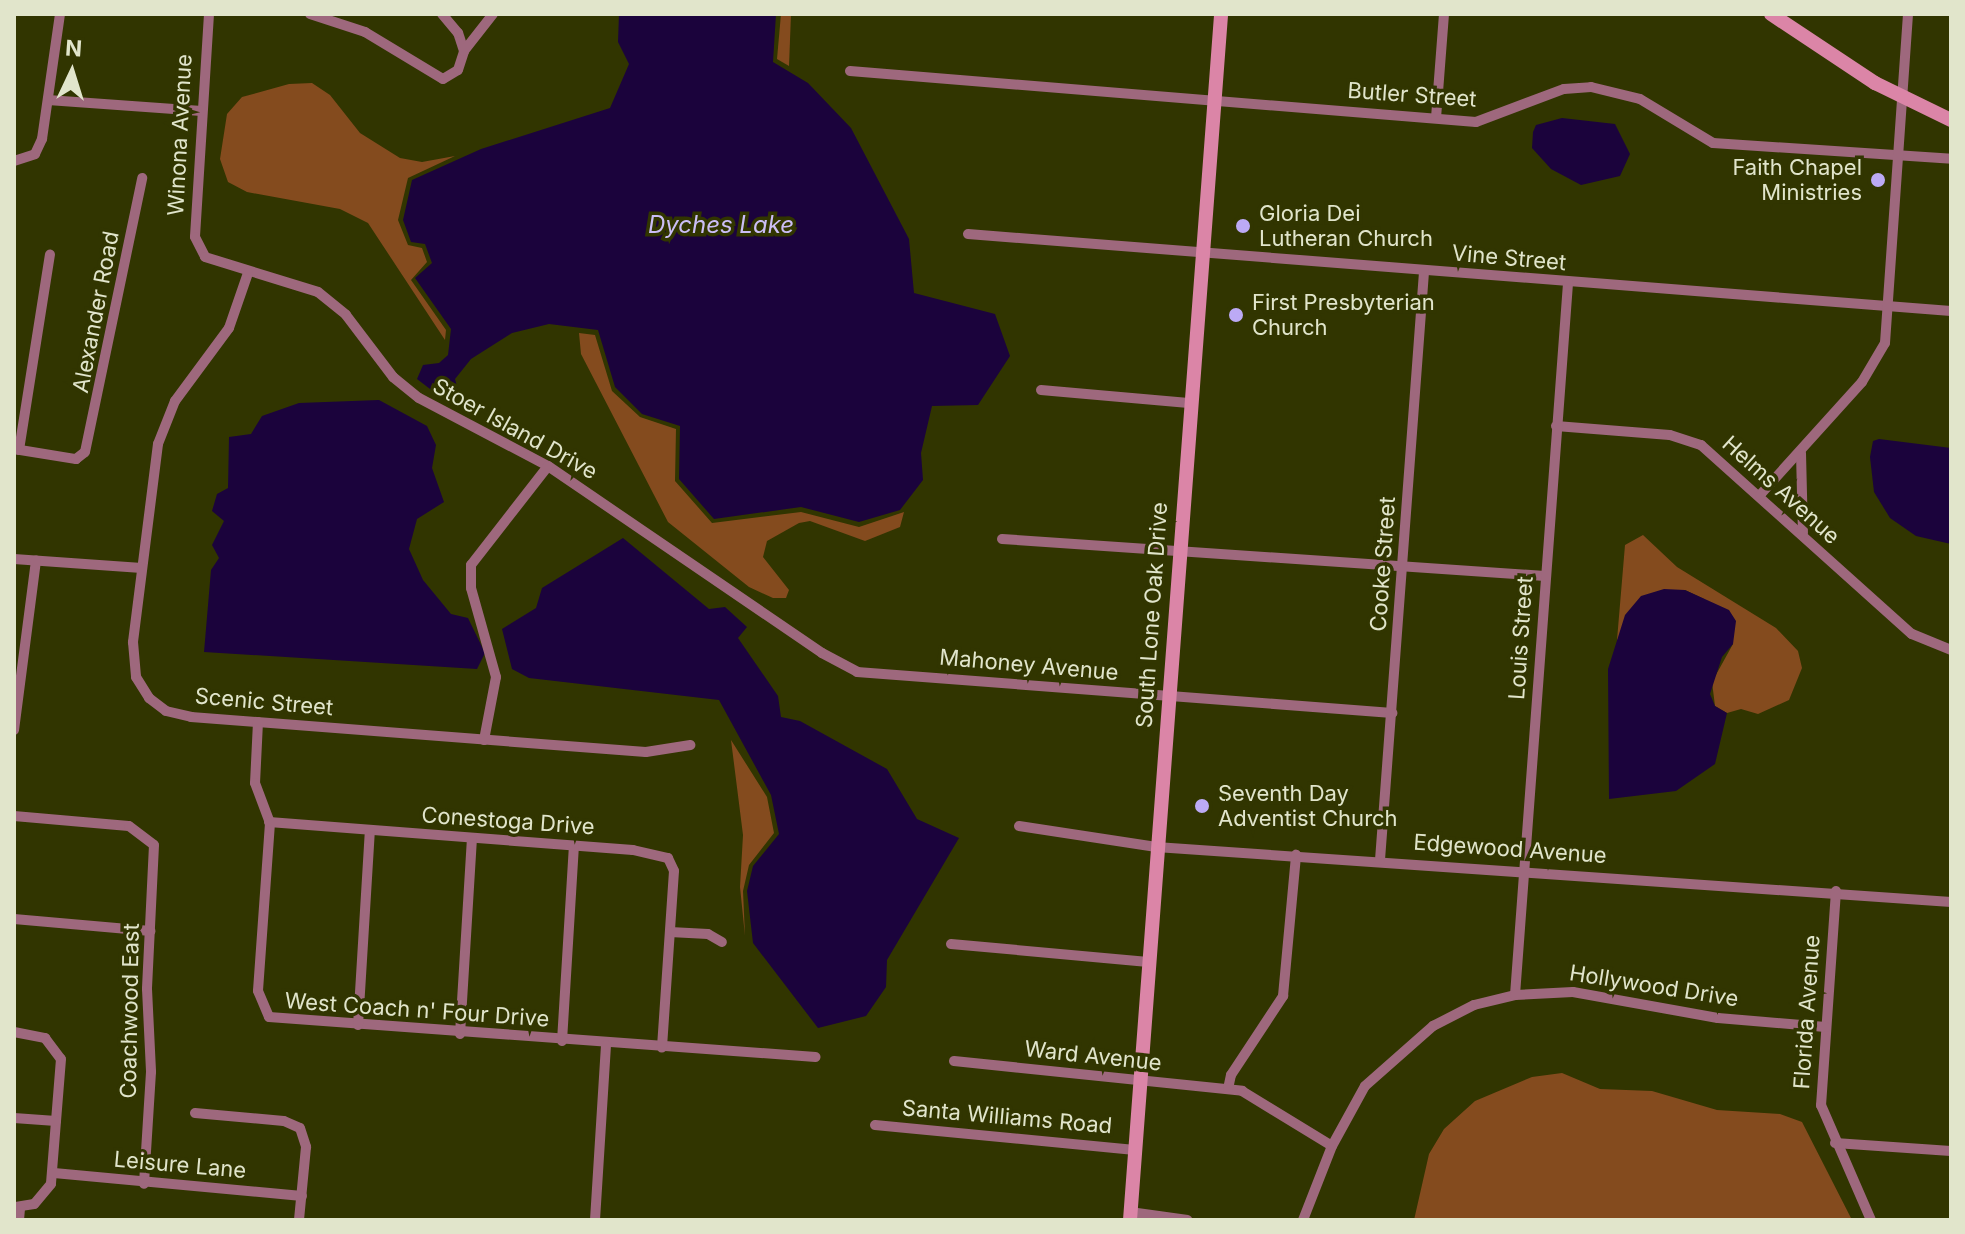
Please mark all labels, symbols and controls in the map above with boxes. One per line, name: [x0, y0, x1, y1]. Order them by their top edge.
north arrow: [32, 32, 112, 112]
text: N: [64, 35, 83, 62]
street label: Winona Avenue: [163, 53, 197, 217]
street label: Butler Street: [1347, 77, 1477, 113]
place label: Faith Chapel Ministries: [1732, 154, 1862, 206]
marker: Faith Chapel Ministries: [1869, 171, 1887, 189]
place label: Gloria Dei Lutheran Church: [1259, 200, 1433, 252]
water label: Dyches Lake: [648, 211, 794, 239]
marker: Gloria Dei Lutheran Church: [1234, 217, 1252, 235]
street label: Alexander Road: [67, 229, 125, 395]
street label: Vine Street: [1451, 240, 1567, 276]
place label: First Presbyterian Church: [1252, 289, 1435, 340]
marker: First Presbyterian Church: [1227, 306, 1245, 324]
street label: Stoer Island Drive: [428, 373, 602, 485]
street label: Helms Avenue: [1717, 430, 1845, 550]
street label: Cooke Street: [1365, 496, 1401, 632]
street label: South Lone Oak Drive: [1131, 501, 1173, 729]
street label: Louis Street: [1504, 575, 1538, 701]
street label: Mahoney Avenue: [938, 644, 1120, 686]
street label: Scenic Street: [194, 683, 334, 721]
place label: Seventh Day Adventist Church: [1218, 780, 1398, 832]
marker: Seventh Day Adventist Church: [1193, 797, 1211, 815]
street label: Conestoga Drive: [421, 802, 595, 840]
street label: Edgewood Avenue: [1413, 829, 1607, 869]
street label: Coachwood East: [115, 923, 145, 1099]
street label: Florida Avenue: [1788, 934, 1826, 1090]
street label: Hollywood Drive: [1568, 960, 1740, 1012]
street label: West Coach n' Four Drive: [284, 988, 550, 1032]
street label: Ward Avenue: [1023, 1036, 1163, 1076]
street label: Santa Williams Road: [901, 1095, 1113, 1139]
street label: Leisure Lane: [113, 1146, 247, 1184]

